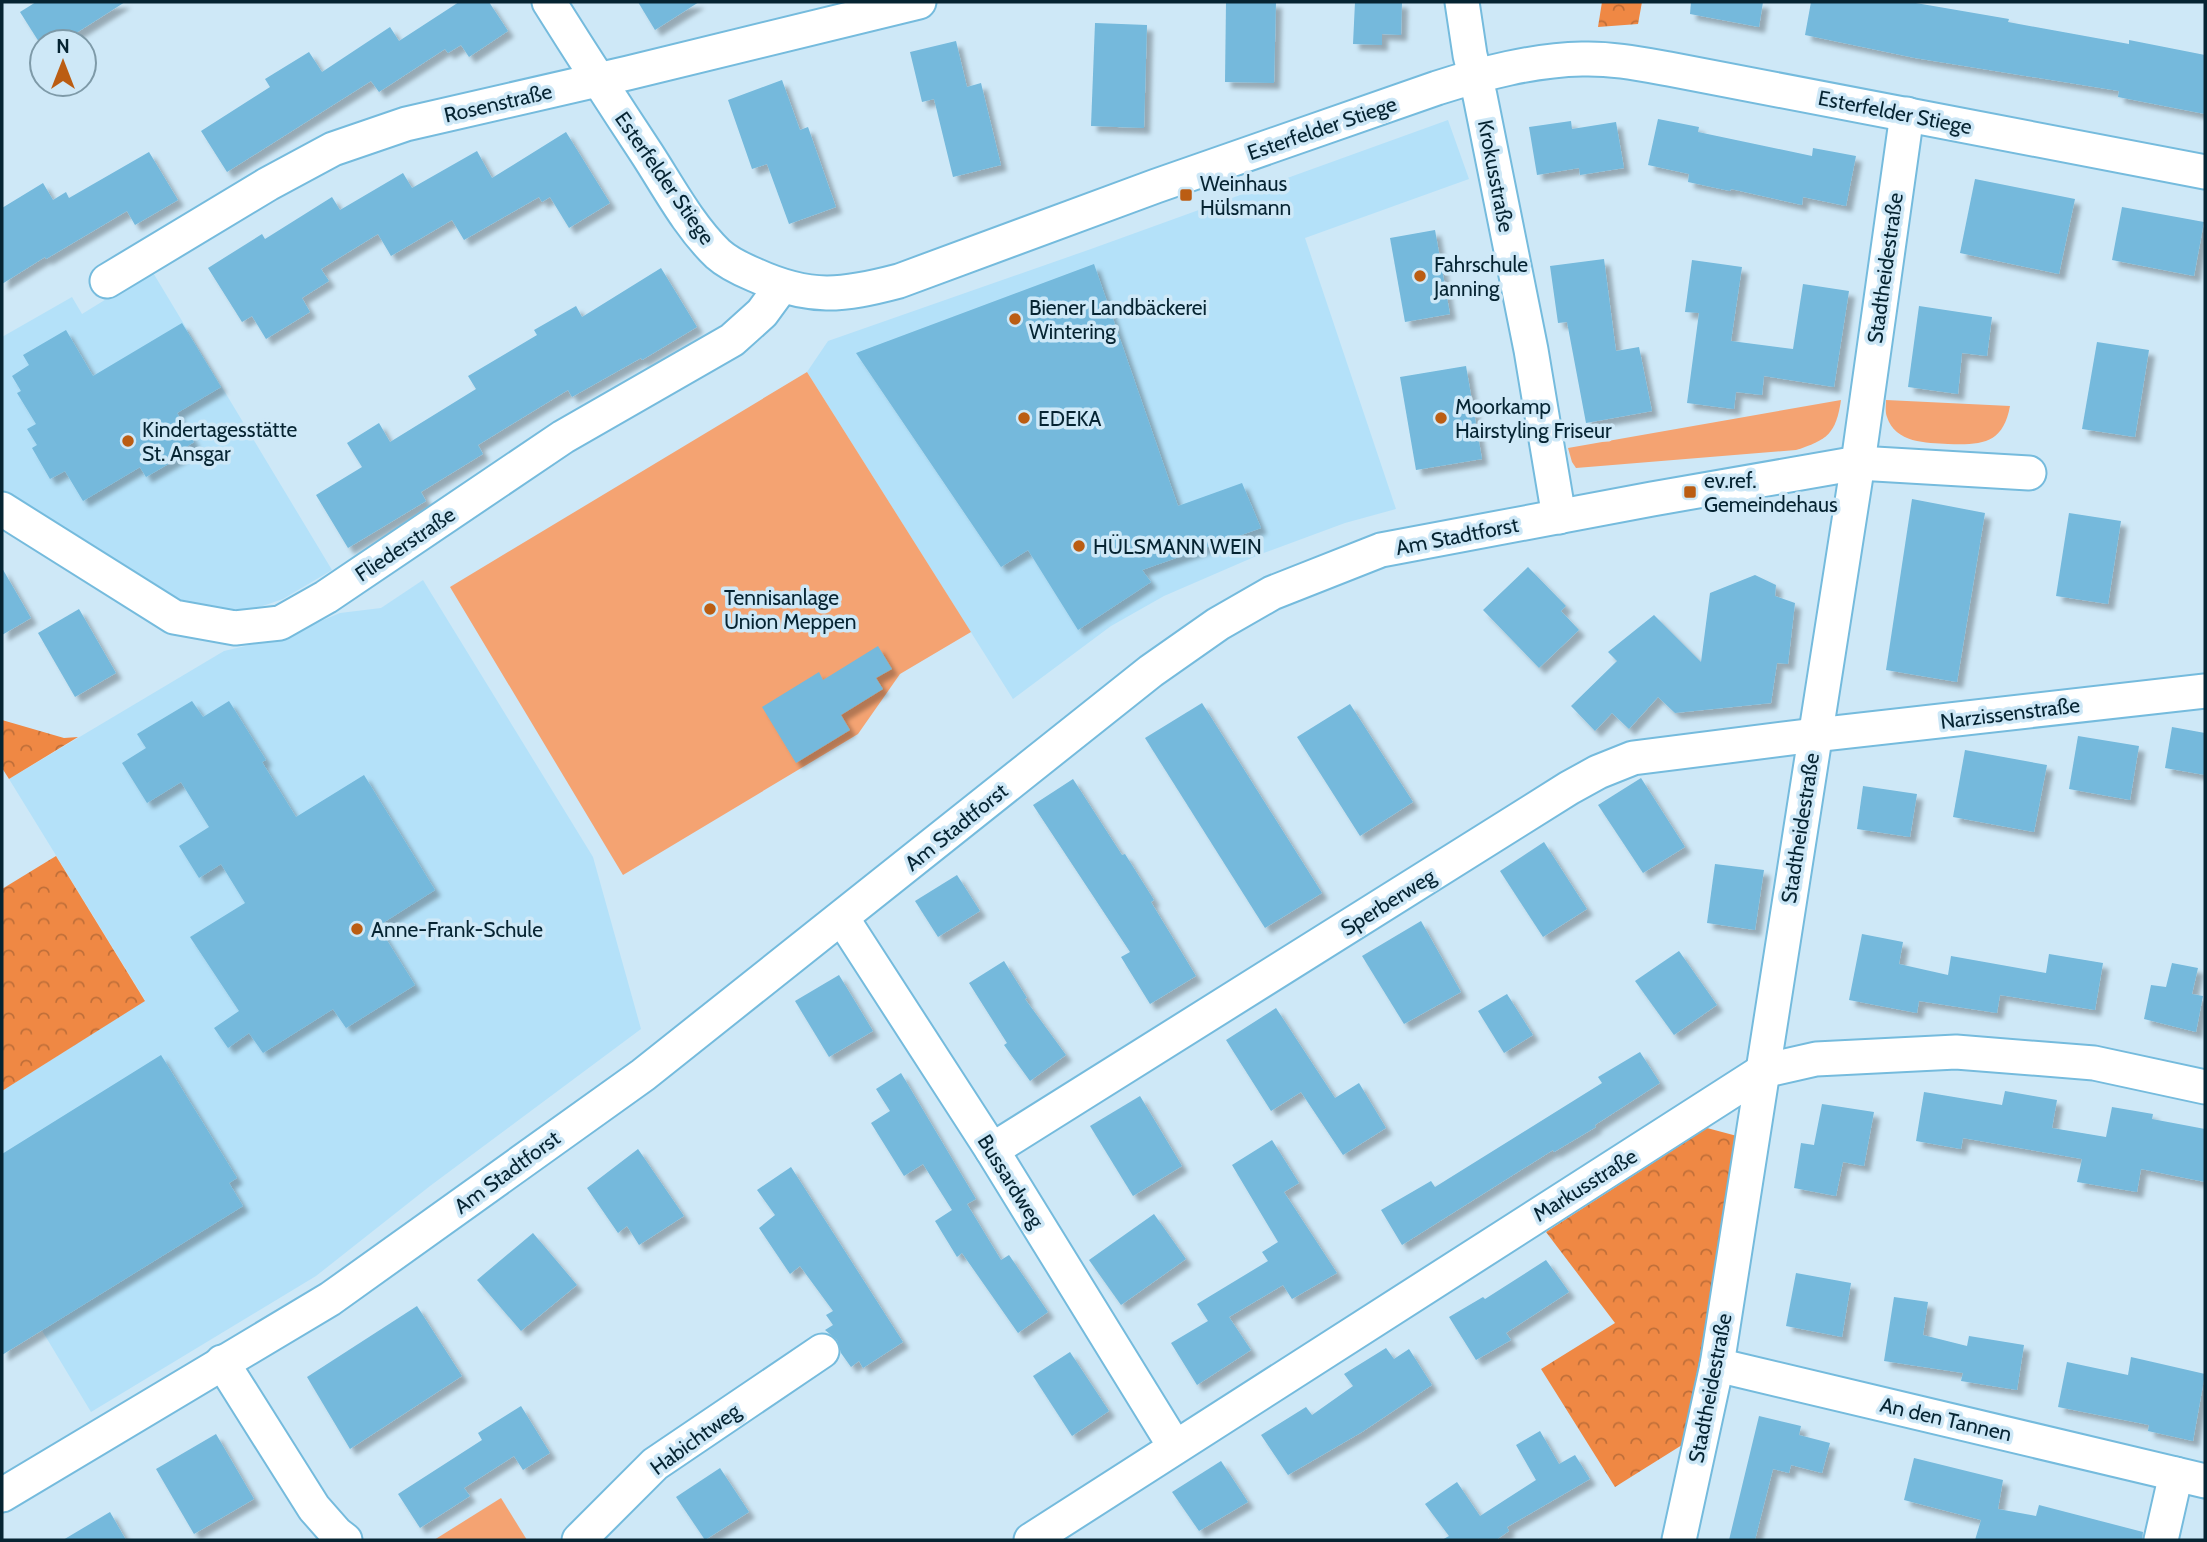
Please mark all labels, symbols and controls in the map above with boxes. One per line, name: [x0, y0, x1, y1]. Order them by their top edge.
north arrow: [28, 28, 98, 98]
text: N: [56, 35, 70, 58]
street label: Rosenstraße: [442, 78, 555, 128]
street label: Esterfelder Stiege: [1816, 85, 1974, 139]
street label: Esterfelder Stiege: [1244, 91, 1400, 165]
street label: Esterfelder Stiege: [610, 107, 720, 249]
street label: Krokusstraße: [1473, 118, 1519, 235]
place label: Weinhaus Hülsmann: [1200, 171, 1291, 220]
marker: Weinhaus Hülsmann: [1178, 187, 1194, 203]
street label: Stadtheidestraße: [1862, 191, 1908, 345]
place label: Fahrschule Janning: [1433, 252, 1528, 301]
marker: Fahrschule Janning: [1412, 268, 1428, 284]
place label: Biener Landbäckerei Wintering: [1029, 295, 1207, 344]
marker: Biener Landbäckerei Wintering: [1007, 311, 1023, 327]
place label: Moorkamp Hairstyling Friseur: [1455, 394, 1612, 443]
place label: EDEKA: [1038, 406, 1101, 431]
marker: EDEKA: [1016, 410, 1032, 426]
marker: Moorkamp Hairstyling Friseur: [1433, 410, 1449, 426]
place label: Kindertagesstätte St. Ansgar: [142, 417, 297, 466]
marker: Kindertagesstätte St. Ansgar: [120, 433, 136, 449]
place label: ev.ref. Gemeindehaus: [1704, 468, 1838, 517]
marker: ev.ref. Gemeindehaus: [1682, 484, 1698, 500]
street label: Fliederstraße: [350, 501, 460, 587]
street label: Am Stadtforst: [1393, 512, 1521, 560]
place label: HÜLSMANN WEIN: [1093, 534, 1262, 559]
marker: HÜLSMANN WEIN: [1071, 538, 1087, 554]
place label: Tennisanlage Union Meppen: [724, 585, 857, 634]
marker: Tennisanlage Union Meppen: [702, 601, 718, 617]
street label: Narzissenstraße: [1939, 692, 2082, 734]
street label: Stadtheidestraße: [1776, 751, 1824, 905]
street label: Am Stadtforst: [900, 778, 1012, 876]
street label: Sperberweg: [1336, 863, 1440, 941]
place label: Anne-Frank-Schule: [371, 917, 543, 942]
marker: Anne-Frank-Schule: [349, 921, 365, 937]
street label: Am Stadtforst: [449, 1125, 565, 1219]
street label: Bussardweg: [973, 1130, 1050, 1233]
street label: Markusstraße: [1528, 1143, 1642, 1227]
street label: Stadtheidestraße: [1683, 1311, 1737, 1465]
street label: An den Tannen: [1878, 1392, 2014, 1446]
street label: Habichtweg: [645, 1398, 745, 1480]

